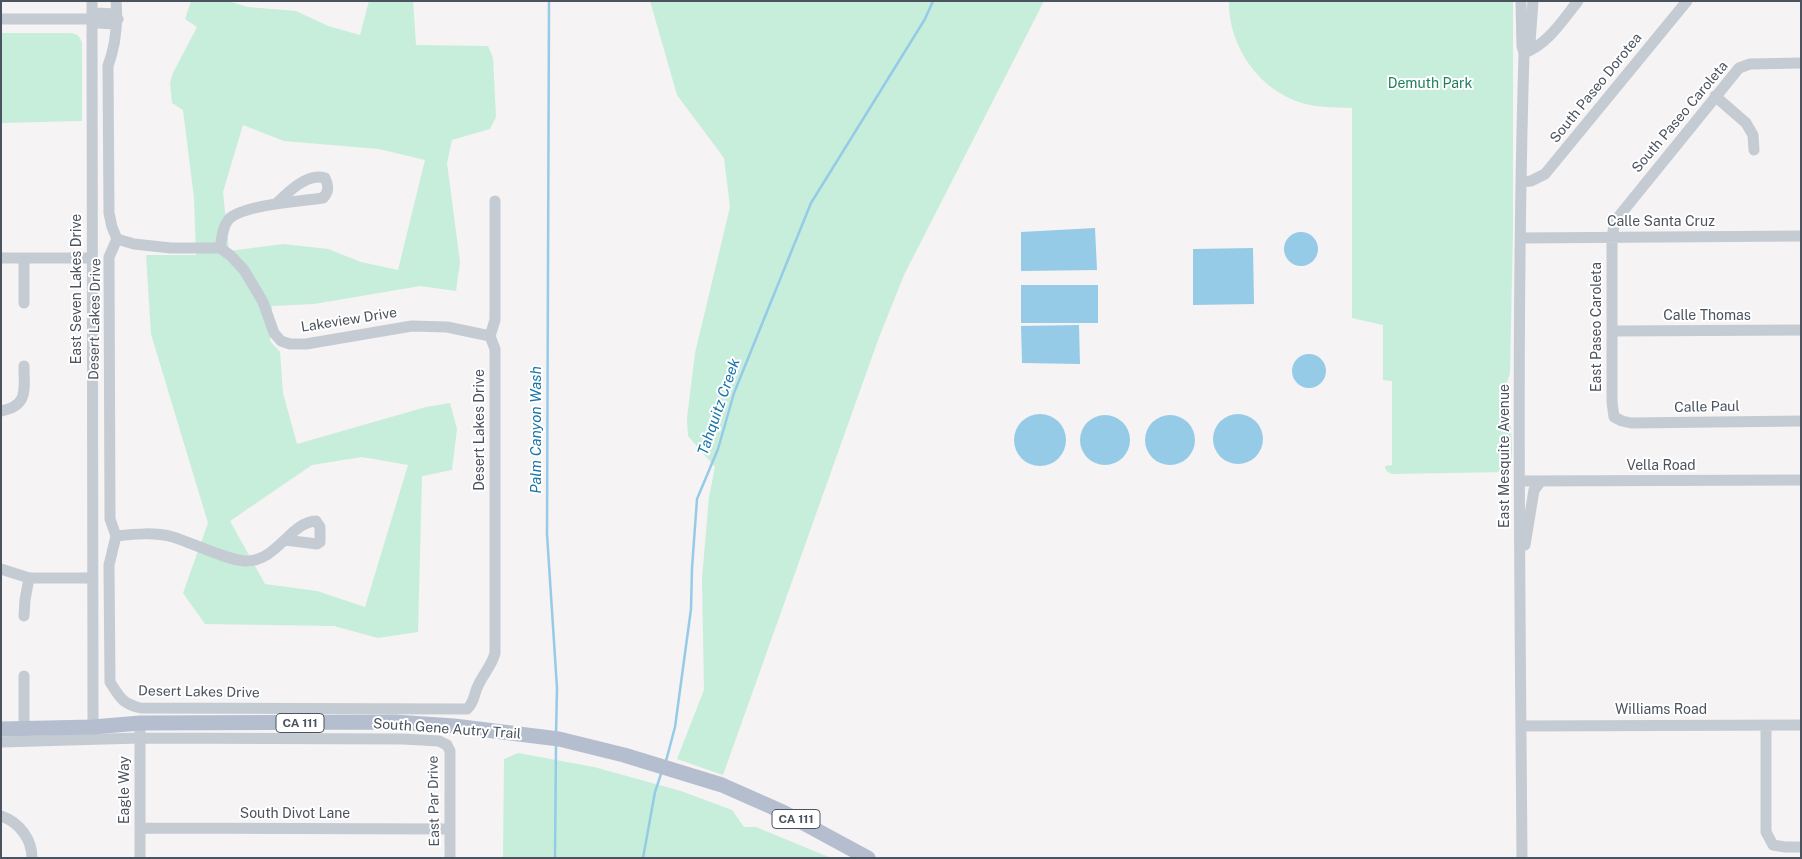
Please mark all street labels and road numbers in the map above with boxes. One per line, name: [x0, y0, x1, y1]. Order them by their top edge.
street label: South Paseo Dorotea: [1547, 30, 1645, 146]
street label: South Paseo Caroleta: [1628, 58, 1732, 176]
street label: East Seven Lakes Drive: [69, 214, 85, 364]
street label: Calle Santa Cruz: [1607, 214, 1715, 230]
street label: Desert Lakes Drive: [86, 258, 104, 380]
street label: East Paseo Caroleta: [1589, 262, 1605, 392]
street label: Lakeview Drive: [300, 304, 398, 336]
street label: Calle Thomas: [1663, 308, 1751, 324]
street label: Desert Lakes Drive: [472, 369, 488, 491]
street label: East Mesquite Avenue: [1497, 384, 1513, 528]
street label: Calle Paul: [1674, 398, 1740, 416]
street label: Vella Road: [1626, 458, 1696, 474]
street label: Desert Lakes Drive: [138, 683, 260, 701]
street label: Williams Road: [1615, 702, 1707, 718]
road number: CA 111: [276, 714, 324, 732]
street label: South Gene Autry Trail: [372, 715, 522, 743]
street label: East Par Drive: [425, 755, 443, 847]
street label: Eagle Way: [117, 756, 133, 824]
street label: South Divot Lane: [240, 806, 350, 822]
road number: CA 111: [772, 810, 820, 829]

